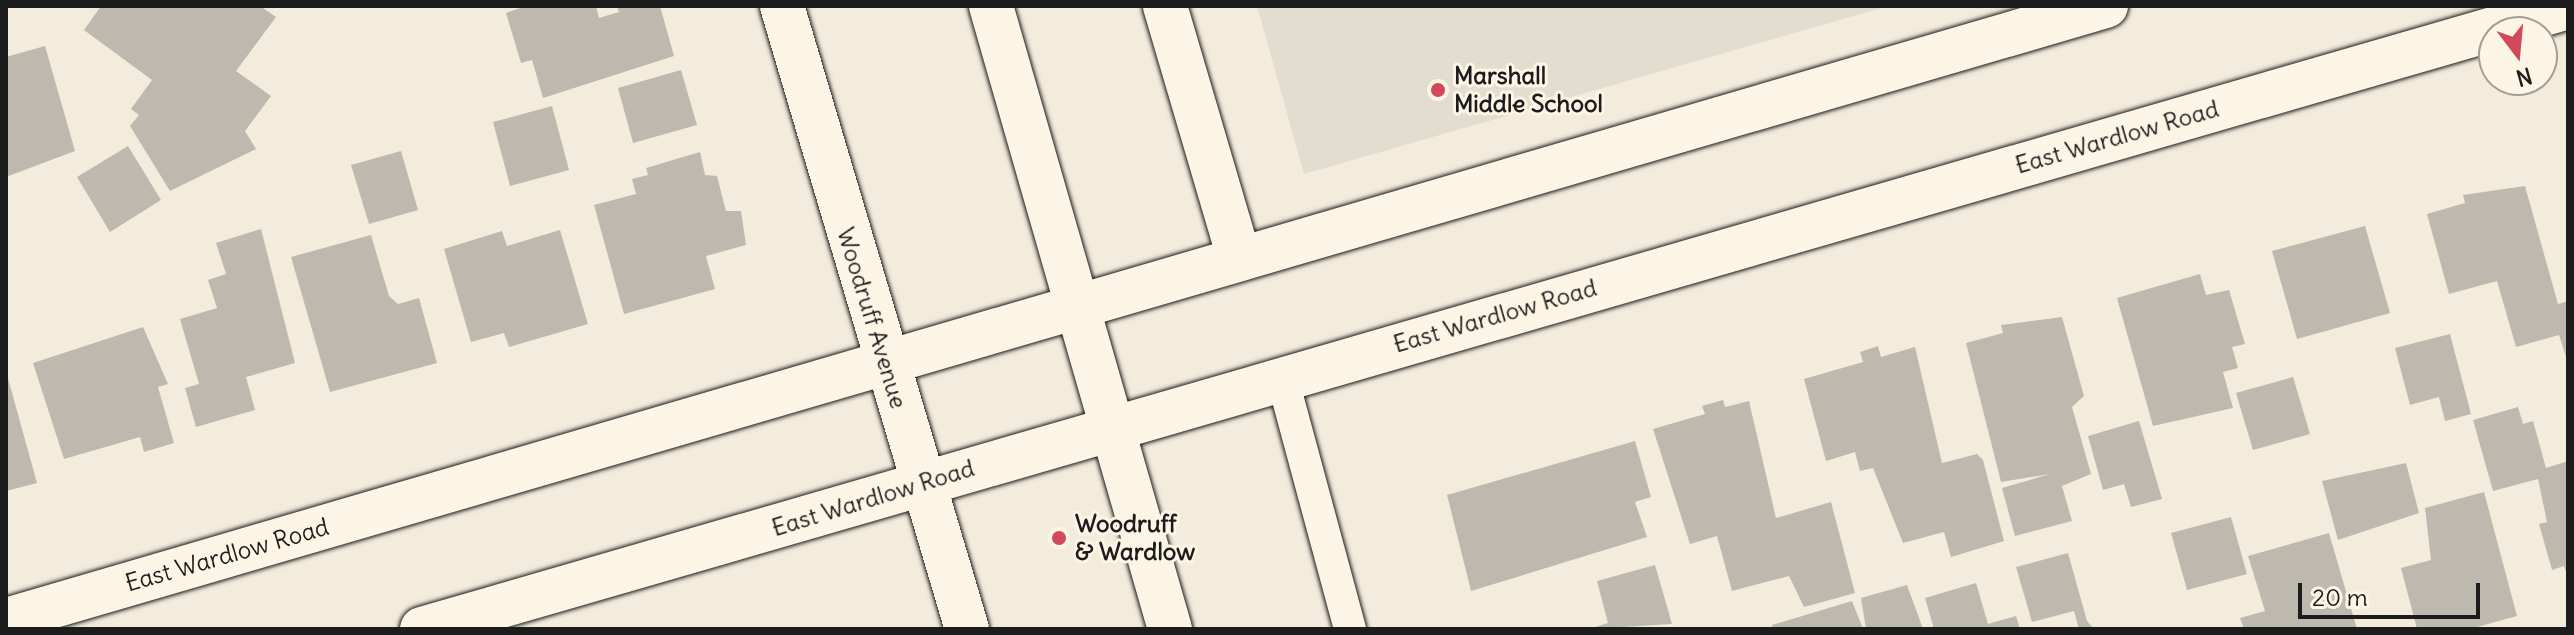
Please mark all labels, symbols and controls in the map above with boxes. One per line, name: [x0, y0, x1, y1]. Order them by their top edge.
north arrow: [2478, 16, 2558, 96]
place label: Marshall Middle School: [1454, 62, 1603, 118]
text: N: [2513, 62, 2535, 93]
marker: Marshall Middle School: [1429, 81, 1447, 99]
street label: East Wardlow Road: [2012, 94, 2222, 180]
street label: Woodruff Avenue: [831, 224, 913, 412]
street label: East Wardlow Road: [1390, 273, 1600, 359]
street label: East Wardlow Road: [768, 453, 978, 543]
place label: Woodruff & Wardlow: [1075, 510, 1195, 566]
street label: East Wardlow Road: [122, 512, 332, 598]
marker: Woodruff & Wardlow: [1050, 529, 1068, 547]
scale bar: [2302, 567, 2484, 617]
text: 20 m: [2312, 582, 2368, 612]

